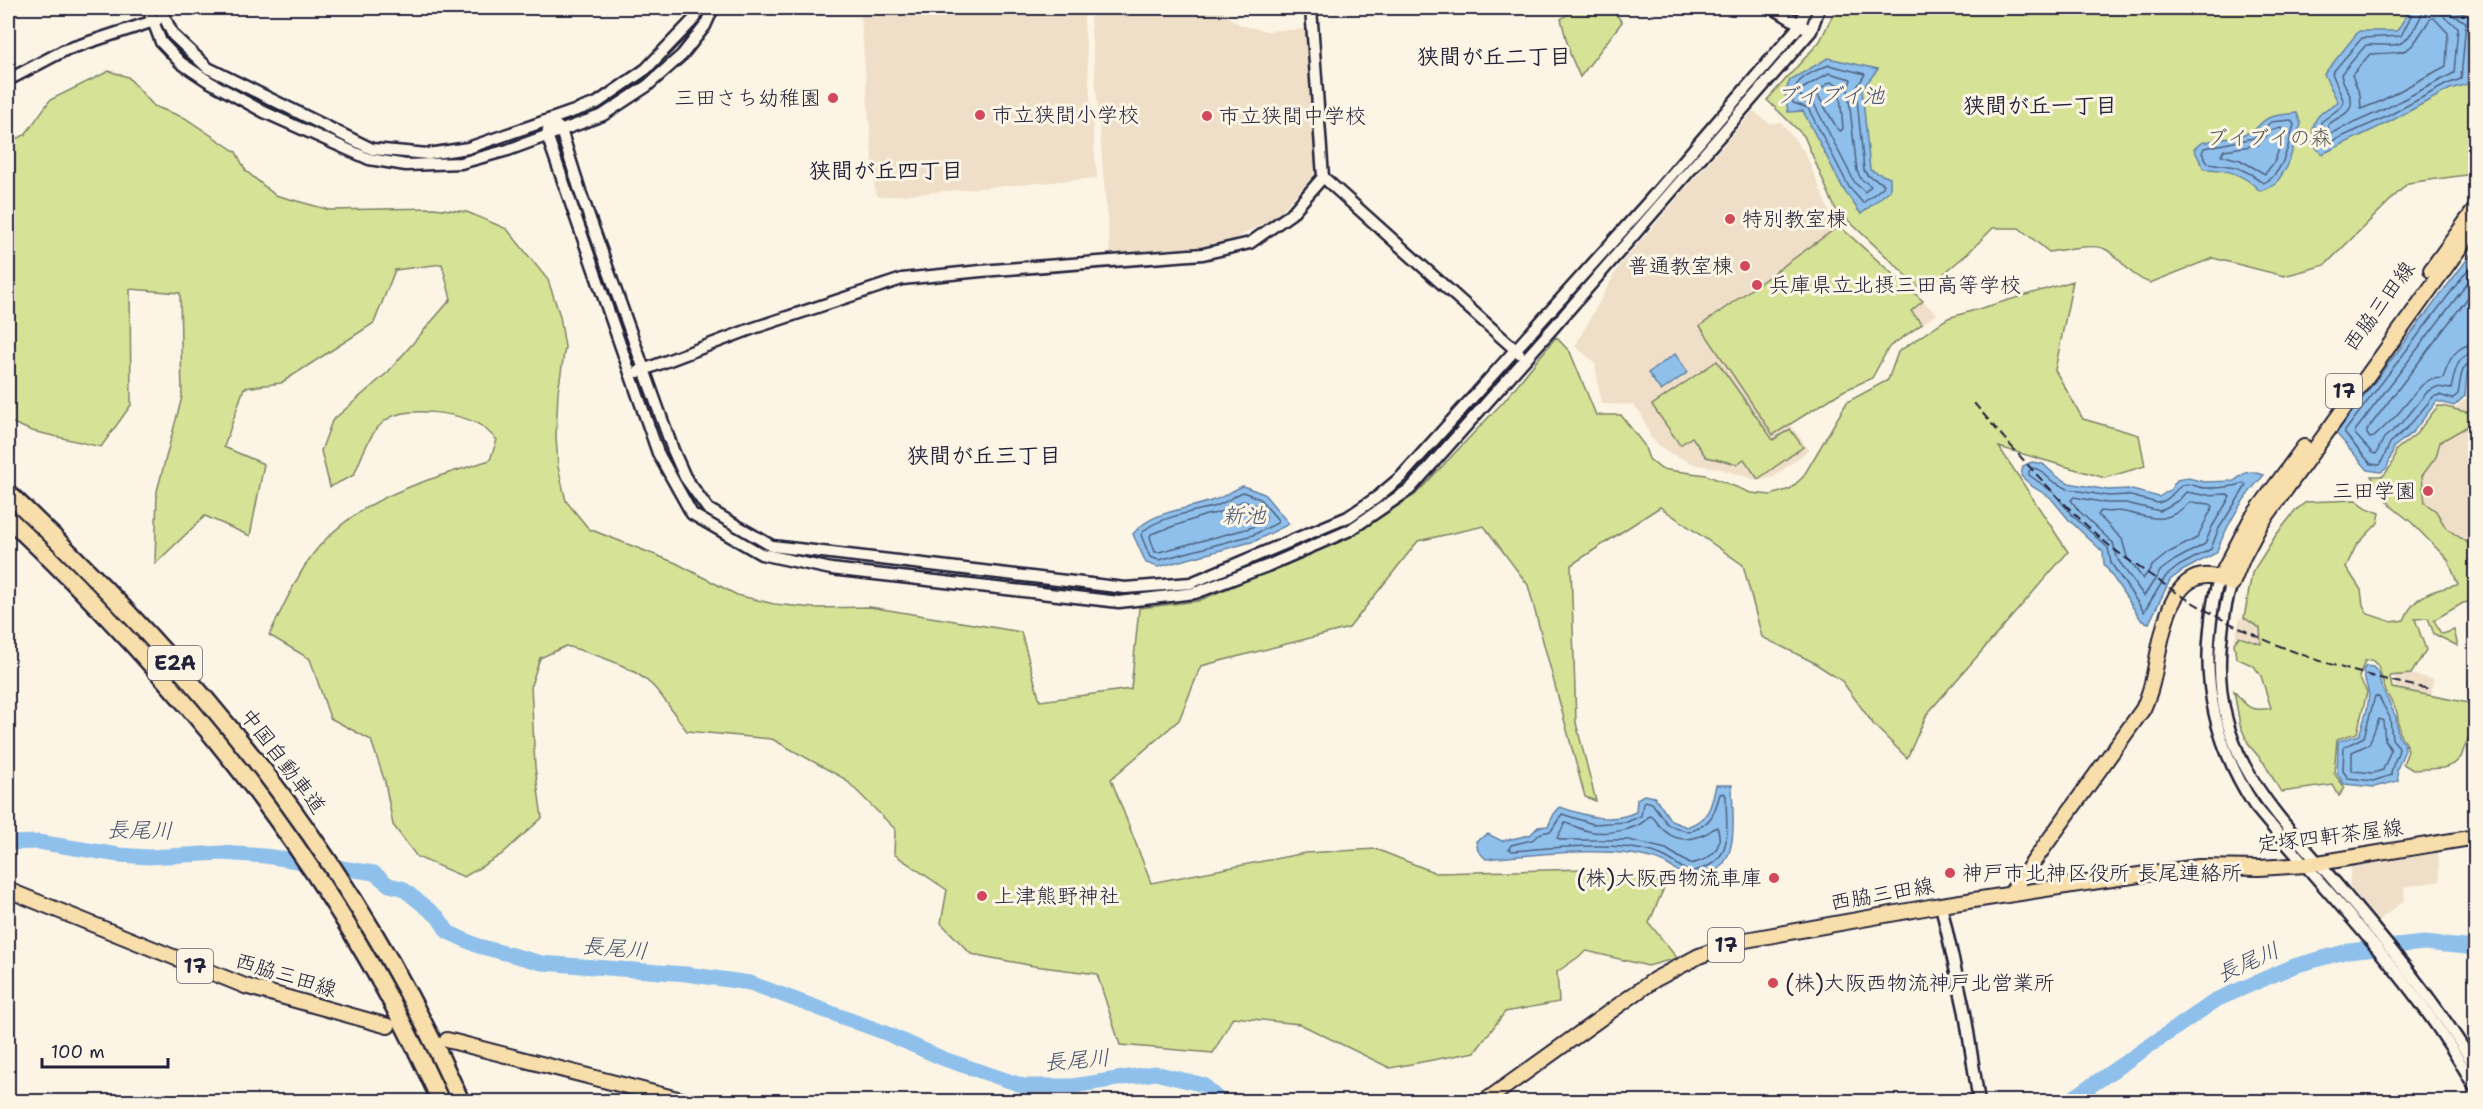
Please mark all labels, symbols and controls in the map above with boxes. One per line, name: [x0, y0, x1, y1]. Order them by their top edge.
district label: 狭間が丘二丁目: [1417, 42, 1571, 71]
water label: ブイブイ池: [1775, 81, 1886, 110]
place label: 三田さち幼稚園: [674, 84, 821, 112]
marker: 三田さち幼稚園: [826, 91, 840, 105]
district label: 狭間が丘一丁目: [1963, 91, 2117, 120]
place label: 市立狭間小学校: [992, 101, 1139, 129]
place label: 市立狭間中学校: [1219, 102, 1366, 130]
marker: 市立狭間小学校: [973, 108, 987, 122]
marker: 市立狭間中学校: [1200, 109, 1214, 123]
park label: ブイブイの森: [2206, 124, 2332, 152]
district label: 狭間が丘四丁目: [809, 156, 963, 185]
place label: 特別教室棟: [1742, 205, 1847, 233]
marker: 特別教室棟: [1723, 212, 1737, 226]
place label: 普通教室棟: [1628, 252, 1733, 280]
street label: 西脇三田線: [2337, 255, 2421, 357]
marker: 普通教室棟: [1738, 259, 1752, 273]
place label: 兵庫県立北摂三田高等学校: [1769, 271, 2021, 299]
marker: 兵庫県立北摂三田高等学校: [1750, 278, 1764, 292]
road number: 17: [2326, 374, 2362, 408]
district label: 狭間が丘三丁目: [907, 441, 1061, 470]
place label: 三田学園: [2332, 477, 2416, 505]
marker: 三田学園: [2421, 484, 2435, 498]
water label: 新池: [1222, 501, 1267, 530]
road number: E2A: [148, 646, 202, 680]
street label: 中国自動車道: [234, 702, 332, 820]
street label: 定塚四軒茶屋線: [2255, 813, 2405, 859]
water label: 長尾川: [107, 815, 173, 845]
place label: 神戸市北神区役所 長尾連絡所: [1962, 859, 2242, 887]
place label: (株)大阪西物流車庫: [1576, 864, 1762, 892]
marker: 神戸市北神区役所 長尾連絡所: [1943, 866, 1957, 880]
marker: (株)大阪西物流車庫: [1767, 871, 1781, 885]
street label: 西脇三田線: [1828, 871, 1936, 917]
place label: 上津熊野神社: [994, 882, 1120, 910]
marker: 上津熊野神社: [975, 889, 989, 903]
road number: 17: [1708, 928, 1744, 962]
water label: 長尾川: [581, 931, 649, 965]
water label: 長尾川: [2212, 935, 2284, 989]
street label: 西脇三田線: [232, 946, 340, 1004]
road number: 17: [177, 949, 213, 983]
place label: (株)大阪西物流神戸北営業所: [1785, 969, 2055, 997]
marker: (株)大阪西物流神戸北営業所: [1766, 976, 1780, 990]
scale bar: [42, 1031, 168, 1069]
text: 100 m: [51, 1040, 105, 1064]
water label: 長尾川: [1043, 1043, 1111, 1077]

